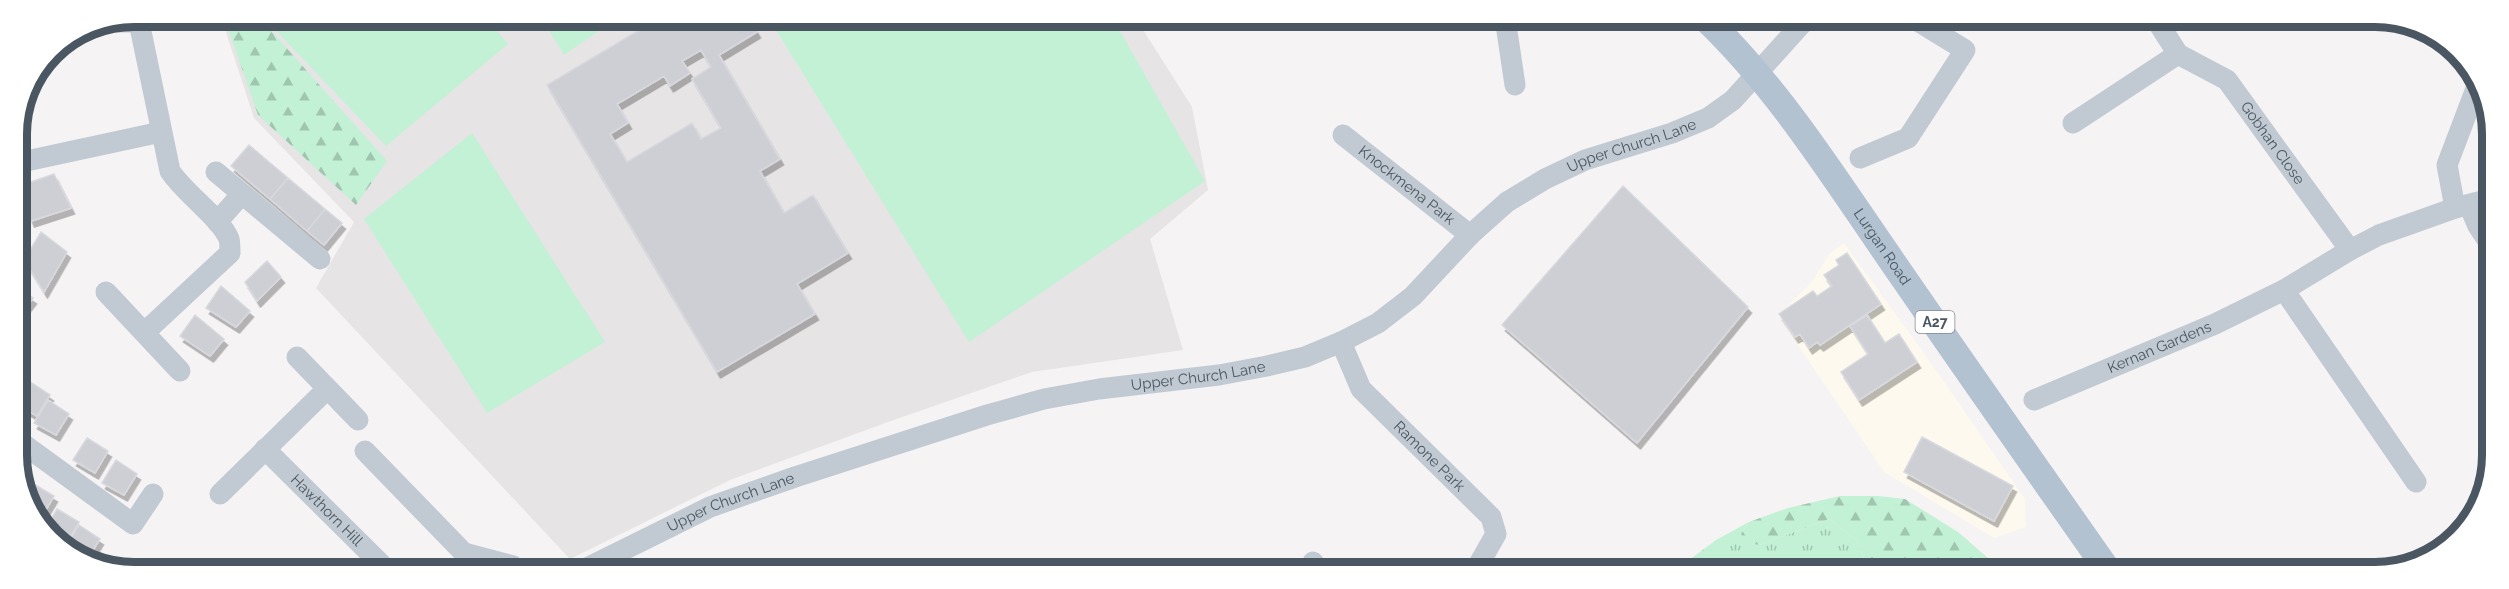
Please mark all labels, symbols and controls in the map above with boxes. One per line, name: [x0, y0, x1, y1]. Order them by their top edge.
street label: Gobhan Close: [2237, 98, 2309, 188]
street label: Upper Church Lane: [1564, 115, 1699, 176]
street label: Knockmena Park: [1355, 142, 1458, 229]
street label: Lurgan Road: [1850, 205, 1915, 288]
road number: A27: [1916, 311, 1954, 333]
street label: Kernan Gardens: [2105, 318, 2214, 377]
street label: Upper Church Lane: [1130, 357, 1267, 394]
street label: Ramone Park: [1390, 417, 1469, 495]
street label: Upper Church Lane: [664, 469, 797, 536]
street label: Hawthorn Hill: [287, 471, 367, 550]

